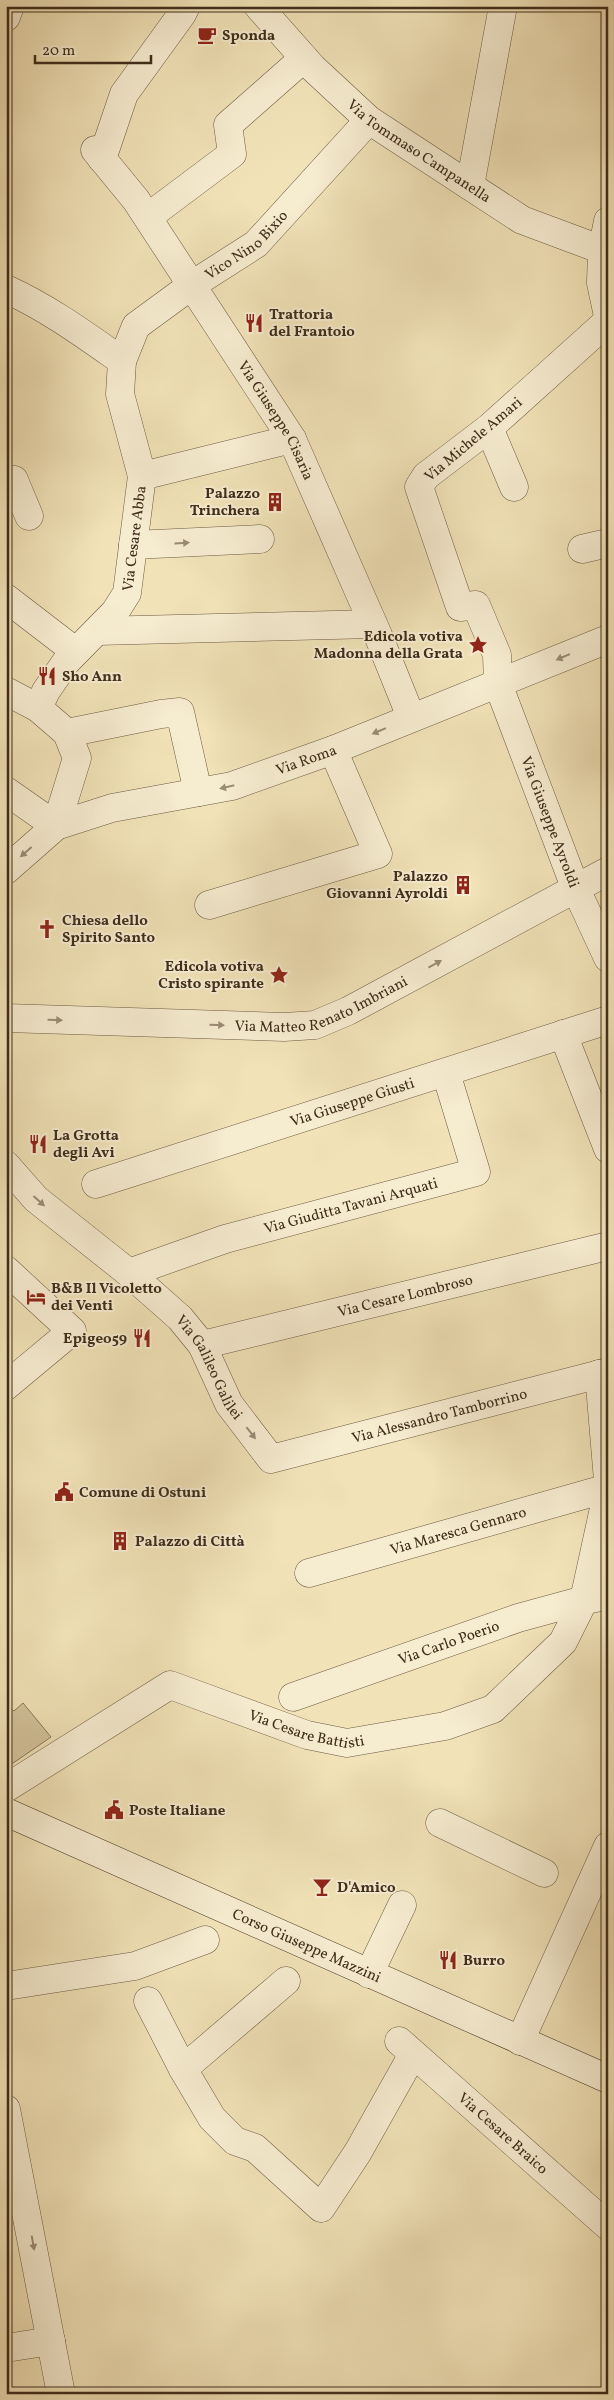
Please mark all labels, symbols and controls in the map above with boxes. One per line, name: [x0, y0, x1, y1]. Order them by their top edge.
cafe icon: Sponda: [196, 24, 218, 46]
place label: Sponda: [222, 26, 275, 47]
scale bar: [35, 32, 151, 64]
text: 20 m: [42, 41, 75, 62]
street label: Via Tommaso Campanella: [341, 95, 494, 209]
street label: Vico Nino Bixio: [202, 206, 294, 286]
place label: Trattoria del Frantoio: [269, 305, 355, 343]
restaurant icon: Trattoria del Frantoio: [243, 312, 265, 334]
street label: Via Giuseppe Cisaria: [232, 357, 318, 484]
street label: Via Michele Amari: [420, 393, 527, 487]
place label: Palazzo Trinchera: [190, 484, 260, 522]
street label: Via Cesare Abba: [118, 485, 153, 593]
building icon: Palazzo Trinchera: [264, 491, 286, 513]
one-way arrow: [174, 538, 190, 546]
place label: Edicola votiva Madonna della Grata: [314, 627, 463, 665]
place icon: Edicola votiva Madonna della Grata: [467, 634, 489, 656]
one-way arrow: [556, 654, 570, 662]
restaurant icon: Sho Ann: [36, 665, 58, 687]
place label: Sho Ann: [62, 667, 122, 688]
one-way arrow: [372, 727, 386, 735]
street label: Via Roma: [273, 741, 340, 782]
street label: Via Giuseppe Ayroldi: [514, 754, 583, 891]
one-way arrow: [218, 783, 234, 791]
one-way arrow: [21, 846, 33, 858]
place label: Palazzo Giovanni Ayroldi: [326, 867, 448, 905]
building icon: Palazzo Giovanni Ayroldi: [452, 874, 474, 896]
place label: Chiesa dello Spirito Santo: [62, 911, 156, 949]
church icon: Chiesa dello Spirito Santo: [36, 918, 58, 940]
place label: Edicola votiva Cristo spirante: [158, 957, 264, 995]
one-way arrow: [428, 960, 442, 968]
place icon: Edicola votiva Cristo spirante: [268, 964, 290, 986]
street label: Via Matteo Renato Imbriani: [234, 972, 412, 1039]
one-way arrow: [47, 1016, 63, 1024]
one-way arrow: [210, 1021, 226, 1029]
street label: Via Giuseppe Giusti: [288, 1074, 418, 1133]
place label: La Grotta degli Avi: [53, 1126, 119, 1164]
restaurant icon: La Grotta degli Avi: [27, 1133, 49, 1155]
street label: Via Giuditta Tavani Arquati: [262, 1174, 440, 1240]
one-way arrow: [32, 1195, 44, 1207]
street label: Via Cesare Lombroso: [336, 1270, 475, 1324]
place label: B&B Il Vicoletto dei Venti: [51, 1279, 162, 1317]
hotel icon: B&B Il Vicoletto dei Venti: [25, 1286, 47, 1308]
street label: Via Galileo Galilei: [170, 1311, 247, 1425]
restaurant icon: Epigeo59: [131, 1327, 153, 1349]
place label: Epigeo59: [63, 1329, 127, 1350]
street label: Via Alessandro Tamborrino: [350, 1384, 530, 1450]
one-way arrow: [246, 1426, 257, 1439]
public building icon: Comune di Ostuni: [53, 1481, 75, 1503]
place label: Comune di Ostuni: [79, 1483, 206, 1504]
street label: Via Maresca Gennaro: [388, 1503, 529, 1561]
building icon: Palazzo di Città: [109, 1530, 131, 1552]
place label: Palazzo di Città: [135, 1532, 245, 1553]
street label: Via Carlo Poerio: [396, 1616, 503, 1671]
street label: Via Cesare Battisti: [245, 1706, 366, 1755]
public building icon: Poste Italiane: [103, 1799, 125, 1821]
place label: Poste Italiane: [129, 1801, 226, 1822]
bar icon: D'Amico: [311, 1876, 333, 1898]
place label: D'Amico: [337, 1878, 396, 1899]
street label: Corso Giuseppe Mazzini: [228, 1905, 384, 1989]
restaurant icon: Burro: [437, 1949, 459, 1971]
place label: Burro: [463, 1951, 505, 1972]
street label: Via Cesare Braico: [452, 2089, 552, 2180]
one-way arrow: [30, 2235, 38, 2251]

